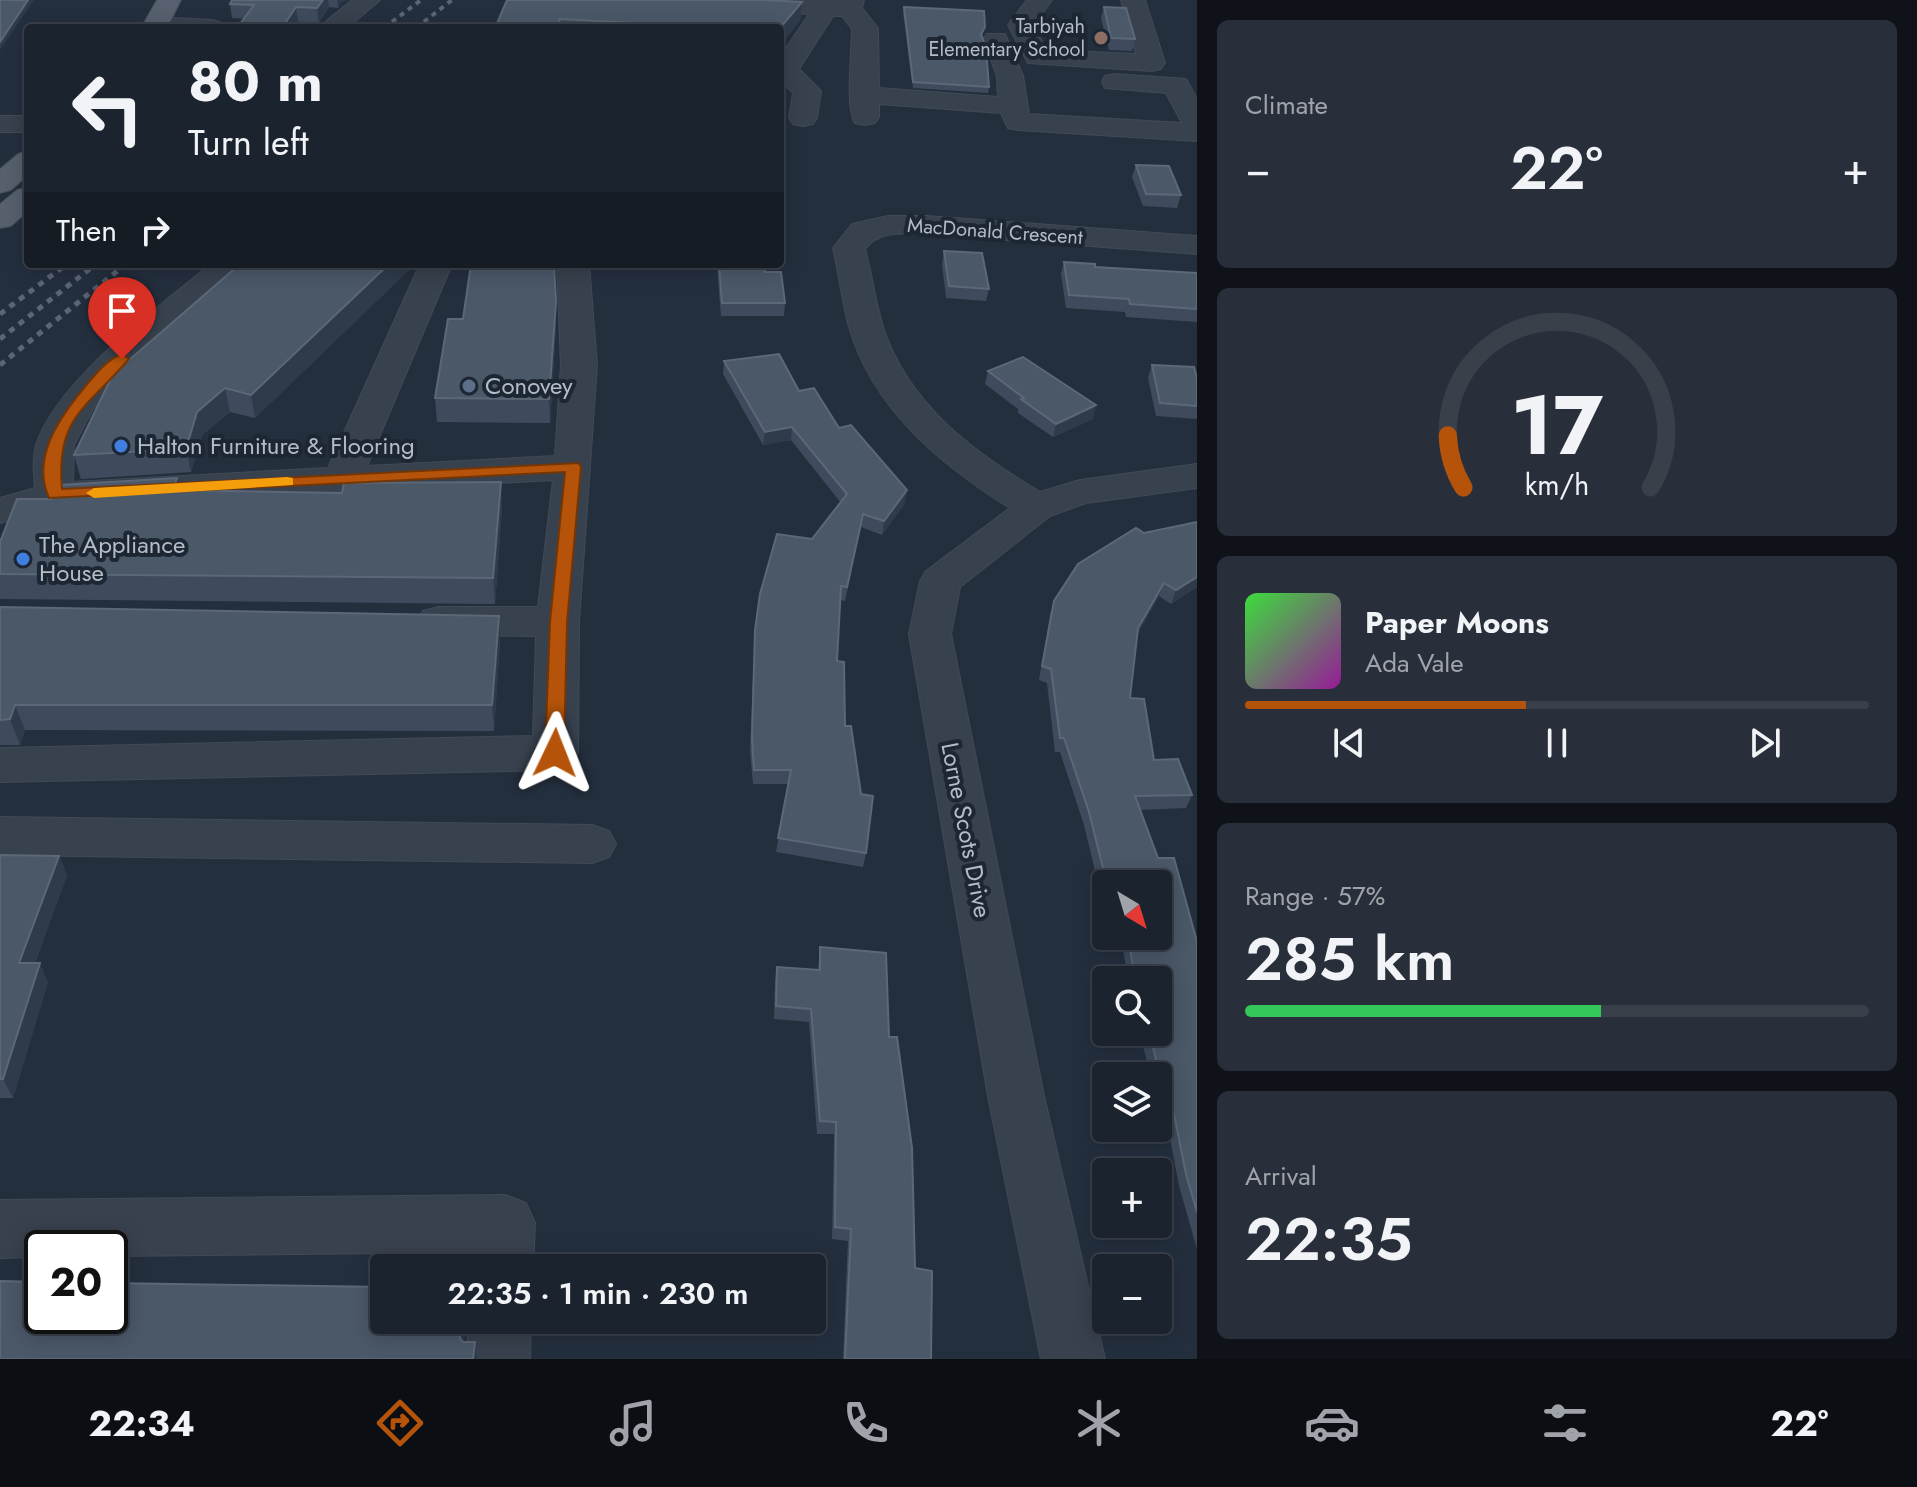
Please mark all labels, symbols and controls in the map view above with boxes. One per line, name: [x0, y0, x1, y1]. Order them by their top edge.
place label: Tarbiyah Elementary School: [929, 12, 1085, 64]
marker: Tarbiyah Elementary School: [1092, 29, 1110, 47]
text: 80 m: [188, 41, 323, 122]
icon: left: [56, 56, 160, 160]
text: Climate: [1245, 86, 1328, 124]
text: Turn left: [188, 116, 309, 168]
text: 22°: [1510, 125, 1603, 212]
text: −: [1245, 137, 1271, 201]
text: +: [1842, 137, 1869, 201]
icon: right: [133, 208, 177, 252]
text: Then: [56, 209, 117, 252]
street label: MacDonald Crescent: [906, 211, 1084, 252]
pin: [88, 277, 156, 359]
icon: arrive: [100, 289, 144, 333]
text: 17: [1511, 364, 1603, 484]
place label: Conovey: [485, 368, 573, 403]
marker: Conovey: [460, 377, 478, 395]
place label: Halton Furniture & Flooring: [137, 428, 415, 463]
marker: Halton Furniture & Flooring: [112, 437, 130, 455]
text: km/h: [1525, 464, 1589, 506]
place label: The Appliance House: [39, 527, 185, 590]
marker: The Appliance House: [14, 550, 32, 568]
text: Paper Moons: [1365, 601, 1549, 644]
text: Ada Vale: [1365, 644, 1464, 682]
position arrow: [513, 711, 597, 795]
icon: previous: [1327, 721, 1371, 765]
icon: pause: [1535, 721, 1579, 765]
icon: next: [1743, 721, 1787, 765]
street label: Lorne Scots Drive: [932, 739, 1001, 921]
north arrow: [1092, 870, 1172, 950]
map controls: [1092, 870, 1172, 1334]
text: Range · 57%: [1245, 877, 1385, 915]
text: 285 km: [1245, 916, 1455, 1003]
button: search: [1092, 966, 1172, 1046]
button: layers: [1092, 1062, 1172, 1142]
text: Arrival: [1245, 1157, 1317, 1195]
button: +: [1092, 1158, 1172, 1238]
text: 22:35: [1245, 1196, 1412, 1283]
speed limit sign: 20: [24, 1230, 128, 1334]
button: −: [1092, 1254, 1172, 1334]
text: 22:35 · 1 min · 230 m: [448, 1272, 748, 1315]
icon: directions: [372, 1395, 428, 1451]
icon: music: [605, 1395, 661, 1451]
icon: phone: [838, 1395, 894, 1451]
icon: climate: [1071, 1395, 1127, 1451]
icon: car: [1304, 1395, 1360, 1451]
icon: filters: [1537, 1395, 1593, 1451]
text: 22:34: [89, 1397, 195, 1449]
text: 22°: [1771, 1397, 1828, 1449]

